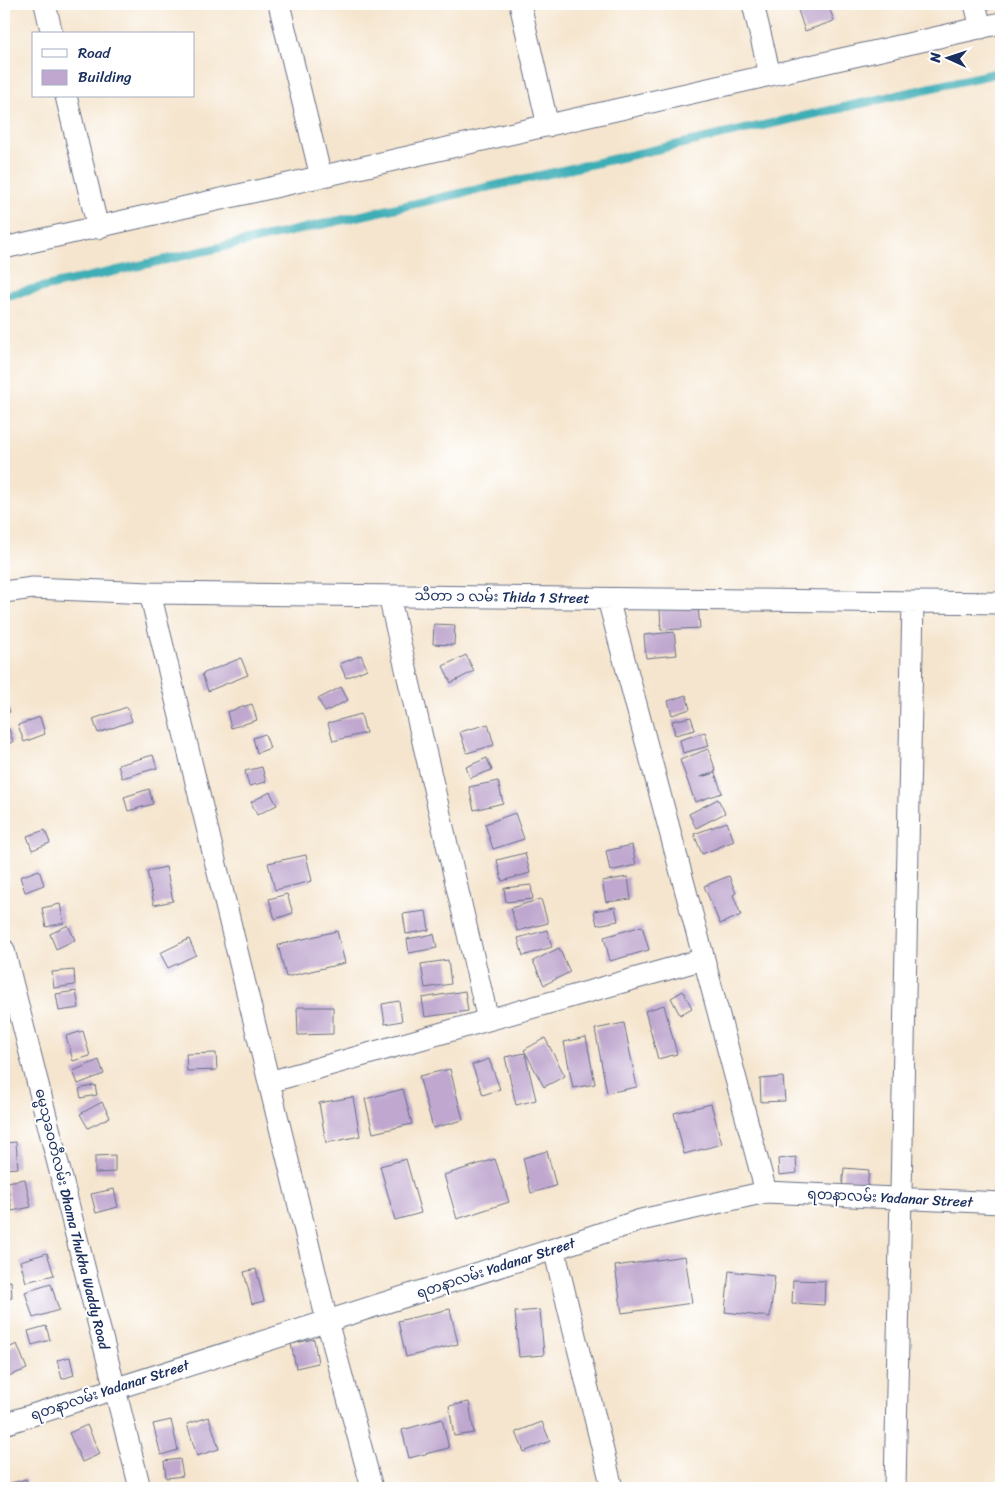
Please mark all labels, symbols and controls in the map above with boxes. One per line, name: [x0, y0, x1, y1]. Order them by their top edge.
legend: [32, 32, 195, 98]
north arrow: [922, 32, 972, 82]
text: Road: [78, 40, 111, 66]
text: N: [923, 52, 948, 64]
text: Building: [78, 64, 132, 90]
street label: သီတာ ၁ လမ်း Thida 1 Street: [414, 583, 590, 611]
street label: ဓမ္မသုခဝတီလမ်း Dhama Thukha Waddy Road: [27, 1086, 117, 1354]
street label: ရတနာလမ်း Yadanar Street: [807, 1181, 975, 1215]
street label: ရတနာလမ်း Yadanar Street: [413, 1230, 580, 1305]
street label: ရတနာလမ်း Yadanar Street: [27, 1352, 194, 1427]

